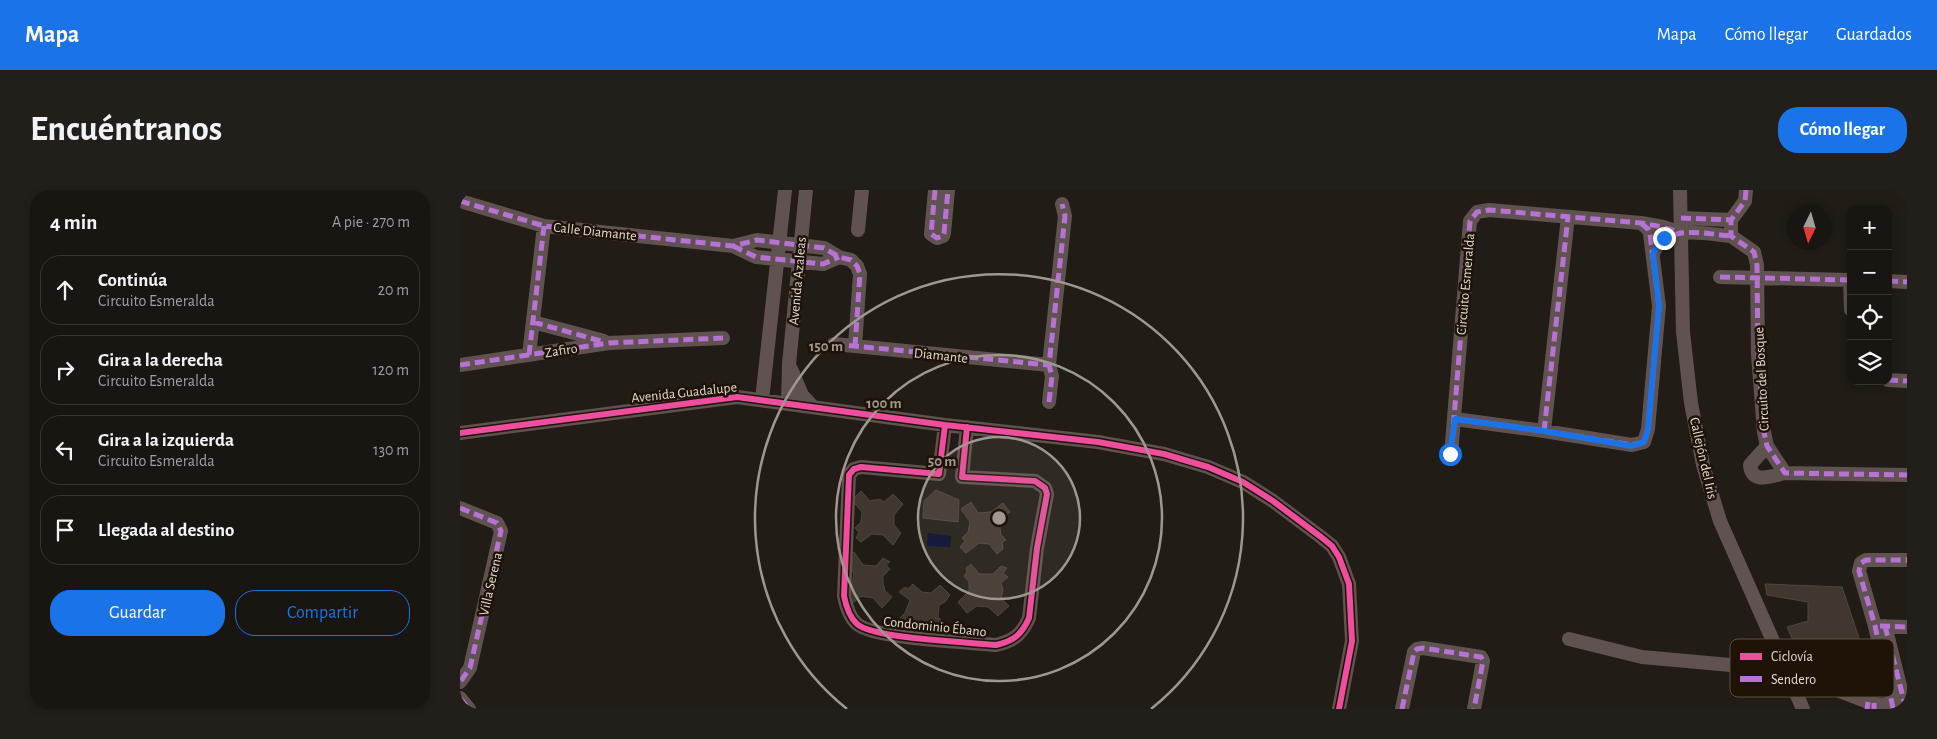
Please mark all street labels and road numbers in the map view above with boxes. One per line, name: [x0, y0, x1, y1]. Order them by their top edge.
street label: Calle Diamante: [553, 221, 637, 243]
street label: Circuito Esmeralda: [1455, 232, 1477, 336]
street label: Avenida Azaleas: [787, 236, 809, 326]
street label: Circuito del Bosque: [1752, 327, 1772, 431]
street label: Zafiro: [544, 341, 579, 360]
street label: Diamante: [913, 346, 969, 366]
street label: Avenida Guadalupe: [631, 380, 738, 406]
street label: Callejón del Iris: [1687, 416, 1719, 500]
street label: Villa Serena: [477, 551, 505, 617]
street label: Condominio Ébano: [883, 612, 988, 639]

